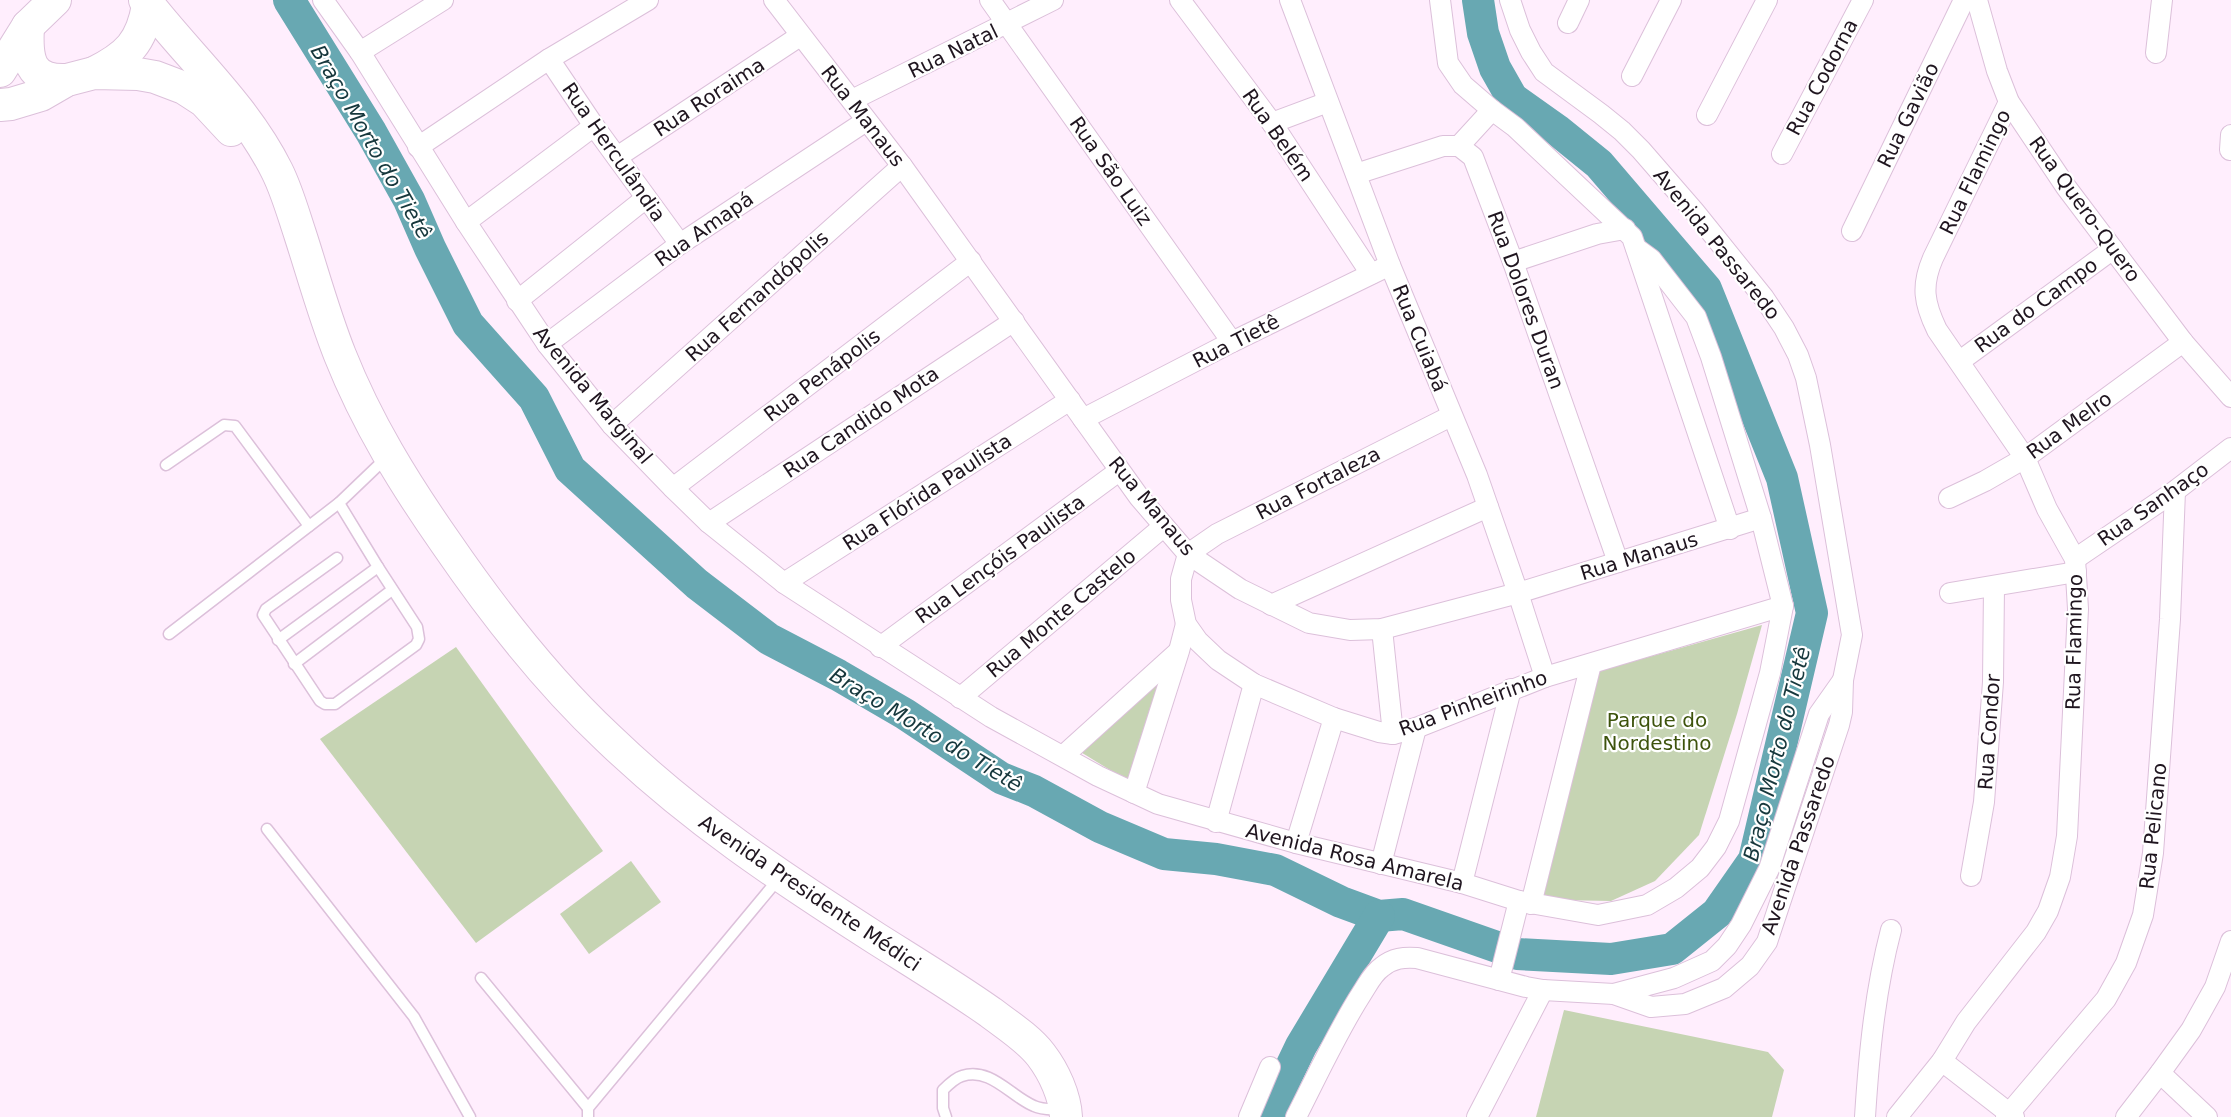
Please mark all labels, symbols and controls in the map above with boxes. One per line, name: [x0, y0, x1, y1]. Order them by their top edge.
street label: Rua Codorna: [1781, 15, 1863, 139]
street label: Rua Natal: [904, 19, 1002, 83]
water label: Braço Morto do Tietê: [306, 41, 436, 243]
street label: Rua Roraima: [649, 52, 769, 142]
street label: Rua Gavião: [1872, 59, 1944, 171]
street label: Rua Manaus: [816, 61, 910, 171]
street label: Rua Herculândia: [557, 78, 671, 226]
street label: Rua Belém: [1237, 84, 1319, 186]
street label: Rua Flamingo: [1934, 106, 2016, 238]
street label: Rua São Luiz: [1065, 112, 1157, 230]
street label: Rua Quero-Quero: [2024, 132, 2146, 286]
street label: Avenida Passaredo: [1649, 163, 1785, 325]
street label: Rua Amapá: [650, 186, 758, 272]
street label: Rua Dolores Duran: [1483, 208, 1569, 392]
street label: Rua Fernandópolis: [681, 226, 833, 366]
street label: Rua do Campo: [1970, 252, 2102, 358]
street label: Rua Cuiabá: [1388, 281, 1452, 395]
street label: Rua Tietê: [1189, 309, 1283, 373]
street label: Avenida Marginal: [528, 321, 658, 469]
street label: Rua Penápolis: [759, 323, 885, 427]
street label: Rua Candido Mota: [779, 361, 943, 483]
street label: Rua Melro: [2022, 386, 2116, 464]
street label: Rua Flórida Paulista: [838, 428, 1016, 556]
street label: Rua Fortaleza: [1252, 441, 1384, 525]
street label: Rua Manaus: [1104, 452, 1200, 560]
street label: Rua Sanhaço: [2093, 457, 2213, 551]
street label: Rua Lençóis Paulista: [911, 490, 1089, 628]
street label: Rua Manaus: [1577, 527, 1701, 585]
street label: Rua Monte Castelo: [981, 544, 1141, 682]
street label: Rua Flamingo: [2061, 574, 2087, 710]
water label: Braço Morto do Tietê: [1739, 644, 1815, 864]
water label: Braço Morto do Tietê: [826, 663, 1026, 797]
street label: Rua Pinheirinho: [1396, 665, 1550, 741]
street label: Rua Condor: [1973, 672, 2005, 791]
park label: Parque do Nordestino: [1603, 708, 1711, 755]
street label: Avenida Passaredo: [1756, 752, 1840, 938]
street label: Rua Pelicano: [2134, 761, 2172, 891]
street label: Avenida Presidente Médici: [694, 810, 926, 976]
street label: Avenida Rosa Amarela: [1244, 818, 1466, 896]

